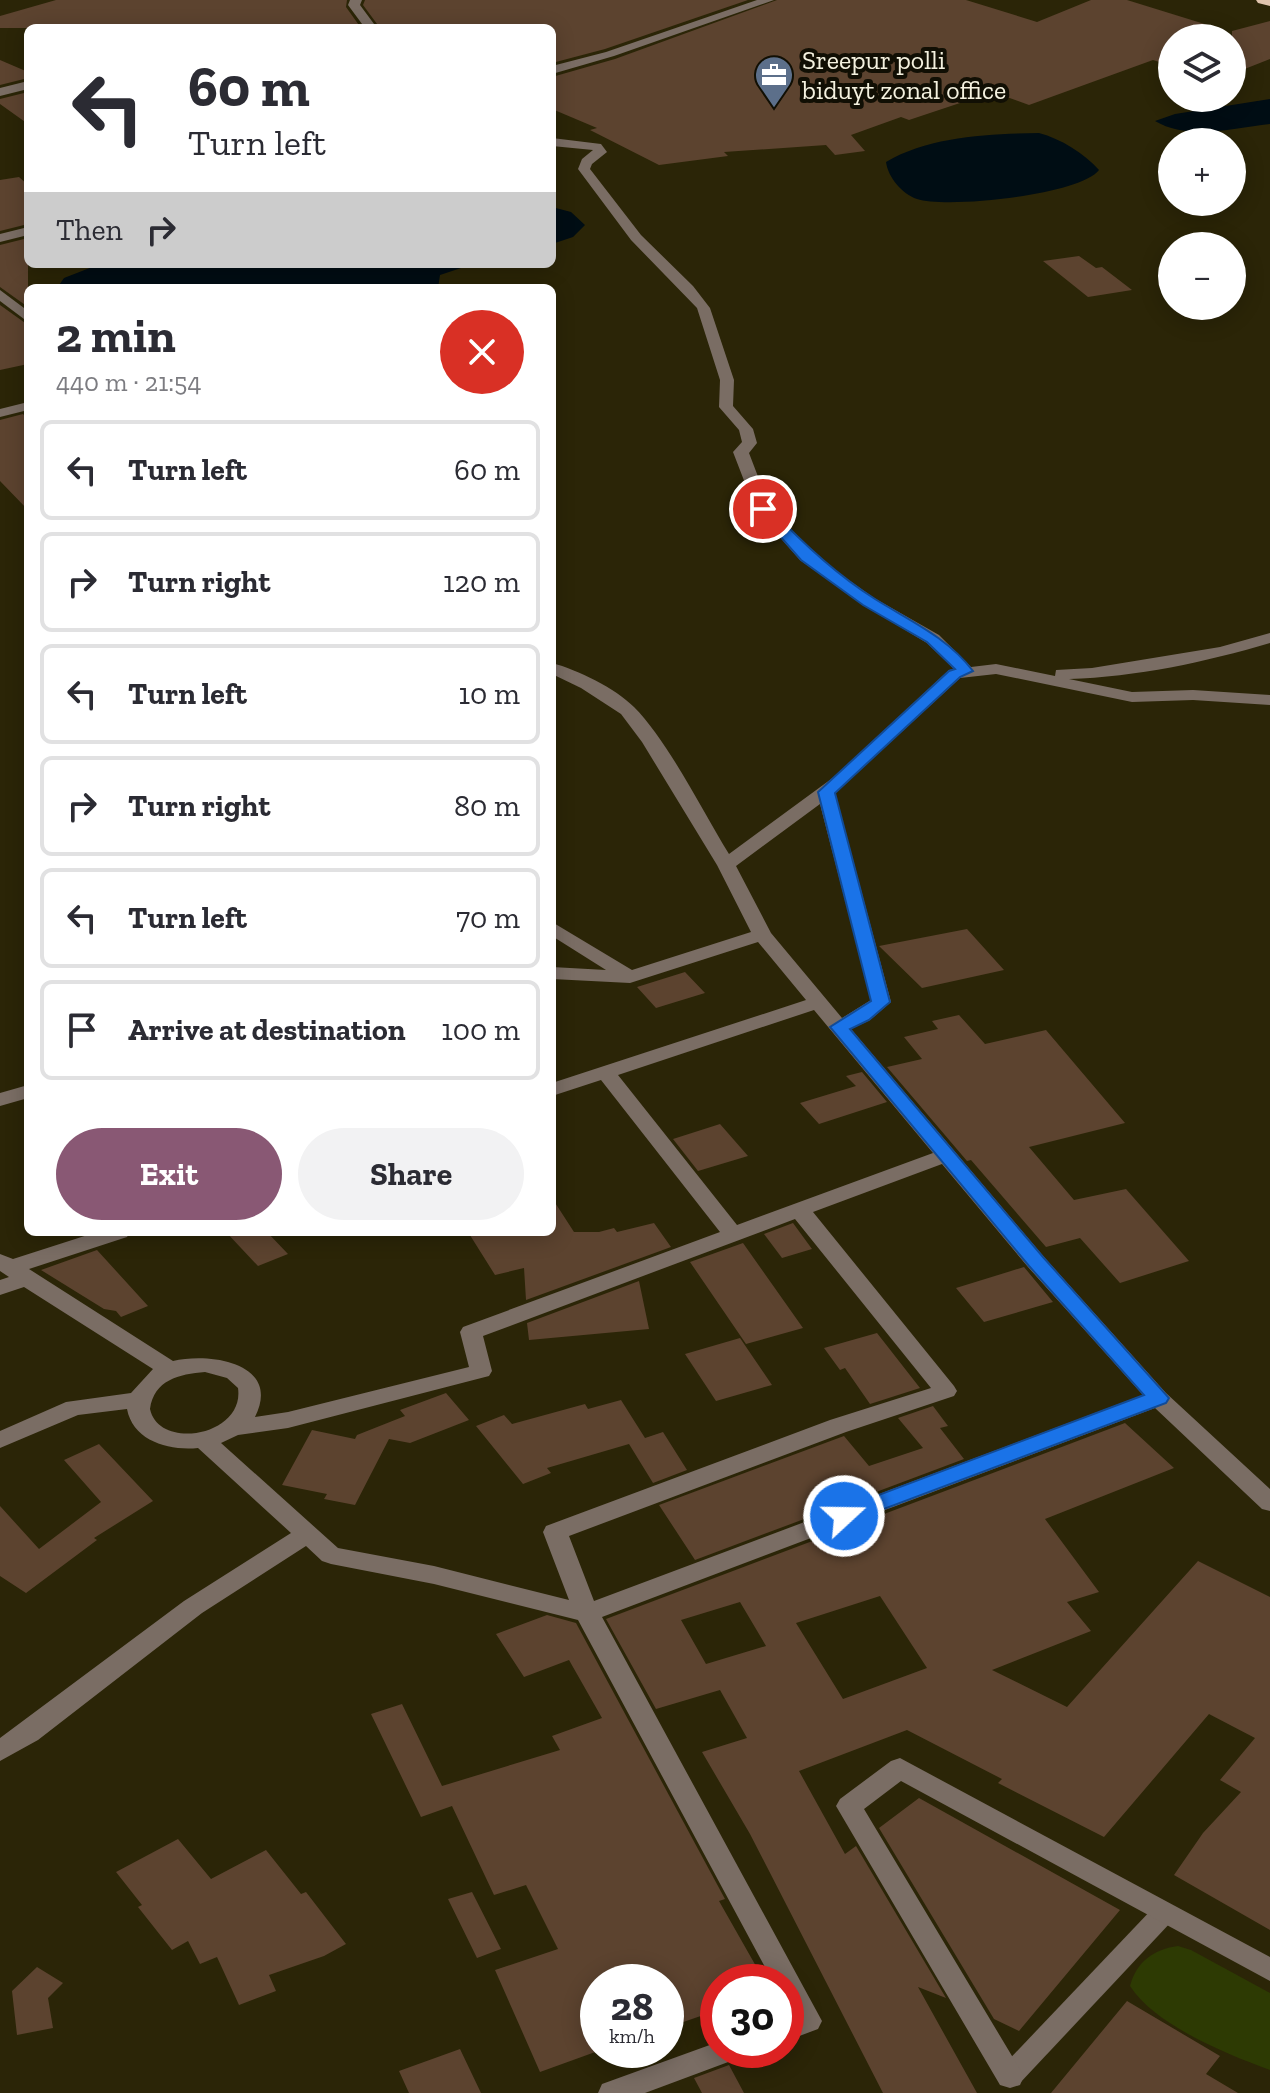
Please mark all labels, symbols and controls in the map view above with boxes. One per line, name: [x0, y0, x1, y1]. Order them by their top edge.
map controls: [1158, 24, 1246, 320]
button: layers: [1158, 24, 1246, 112]
place label: Sreepur polli biduyt zonal office: [801, 44, 1006, 106]
text: 60 m: [188, 53, 310, 120]
office icon: Sreepur polli biduyt zonal office: [753, 54, 795, 109]
icon: left: [56, 56, 160, 160]
text: Turn left: [188, 121, 326, 164]
button: +: [1158, 128, 1246, 216]
icon: right: [139, 208, 183, 252]
text: Then: [56, 212, 123, 248]
button: −: [1158, 232, 1246, 320]
text: 2 min: [56, 307, 176, 364]
button: close: [440, 310, 524, 394]
text: 440 m · 21:54: [56, 366, 201, 398]
icon: left: [60, 448, 104, 492]
text: Turn left: [128, 452, 247, 488]
text: 60 m: [454, 452, 520, 488]
pin: [729, 475, 797, 543]
icon: arrive: [741, 487, 785, 531]
icon: right: [60, 560, 104, 604]
text: Turn right: [128, 564, 270, 600]
text: 120 m: [443, 564, 520, 600]
icon: left: [60, 672, 104, 716]
text: Turn left: [128, 676, 247, 712]
text: 10 m: [458, 676, 520, 712]
icon: right: [60, 784, 104, 828]
text: Turn right: [128, 788, 270, 824]
text: 80 m: [454, 788, 520, 824]
icon: left: [60, 896, 104, 940]
text: Turn left: [128, 900, 247, 936]
text: 70 m: [456, 900, 520, 936]
icon: arrive: [60, 1008, 104, 1052]
text: Arrive at destination: [128, 1012, 405, 1048]
text: 100 m: [441, 1012, 520, 1048]
button: Exit: [56, 1128, 282, 1220]
button: Share: [298, 1128, 524, 1220]
position arrow: [802, 1474, 886, 1558]
speed limit sign: 30: [700, 1964, 804, 2068]
text: 28: [610, 1982, 654, 2030]
text: km/h: [609, 2024, 655, 2048]

